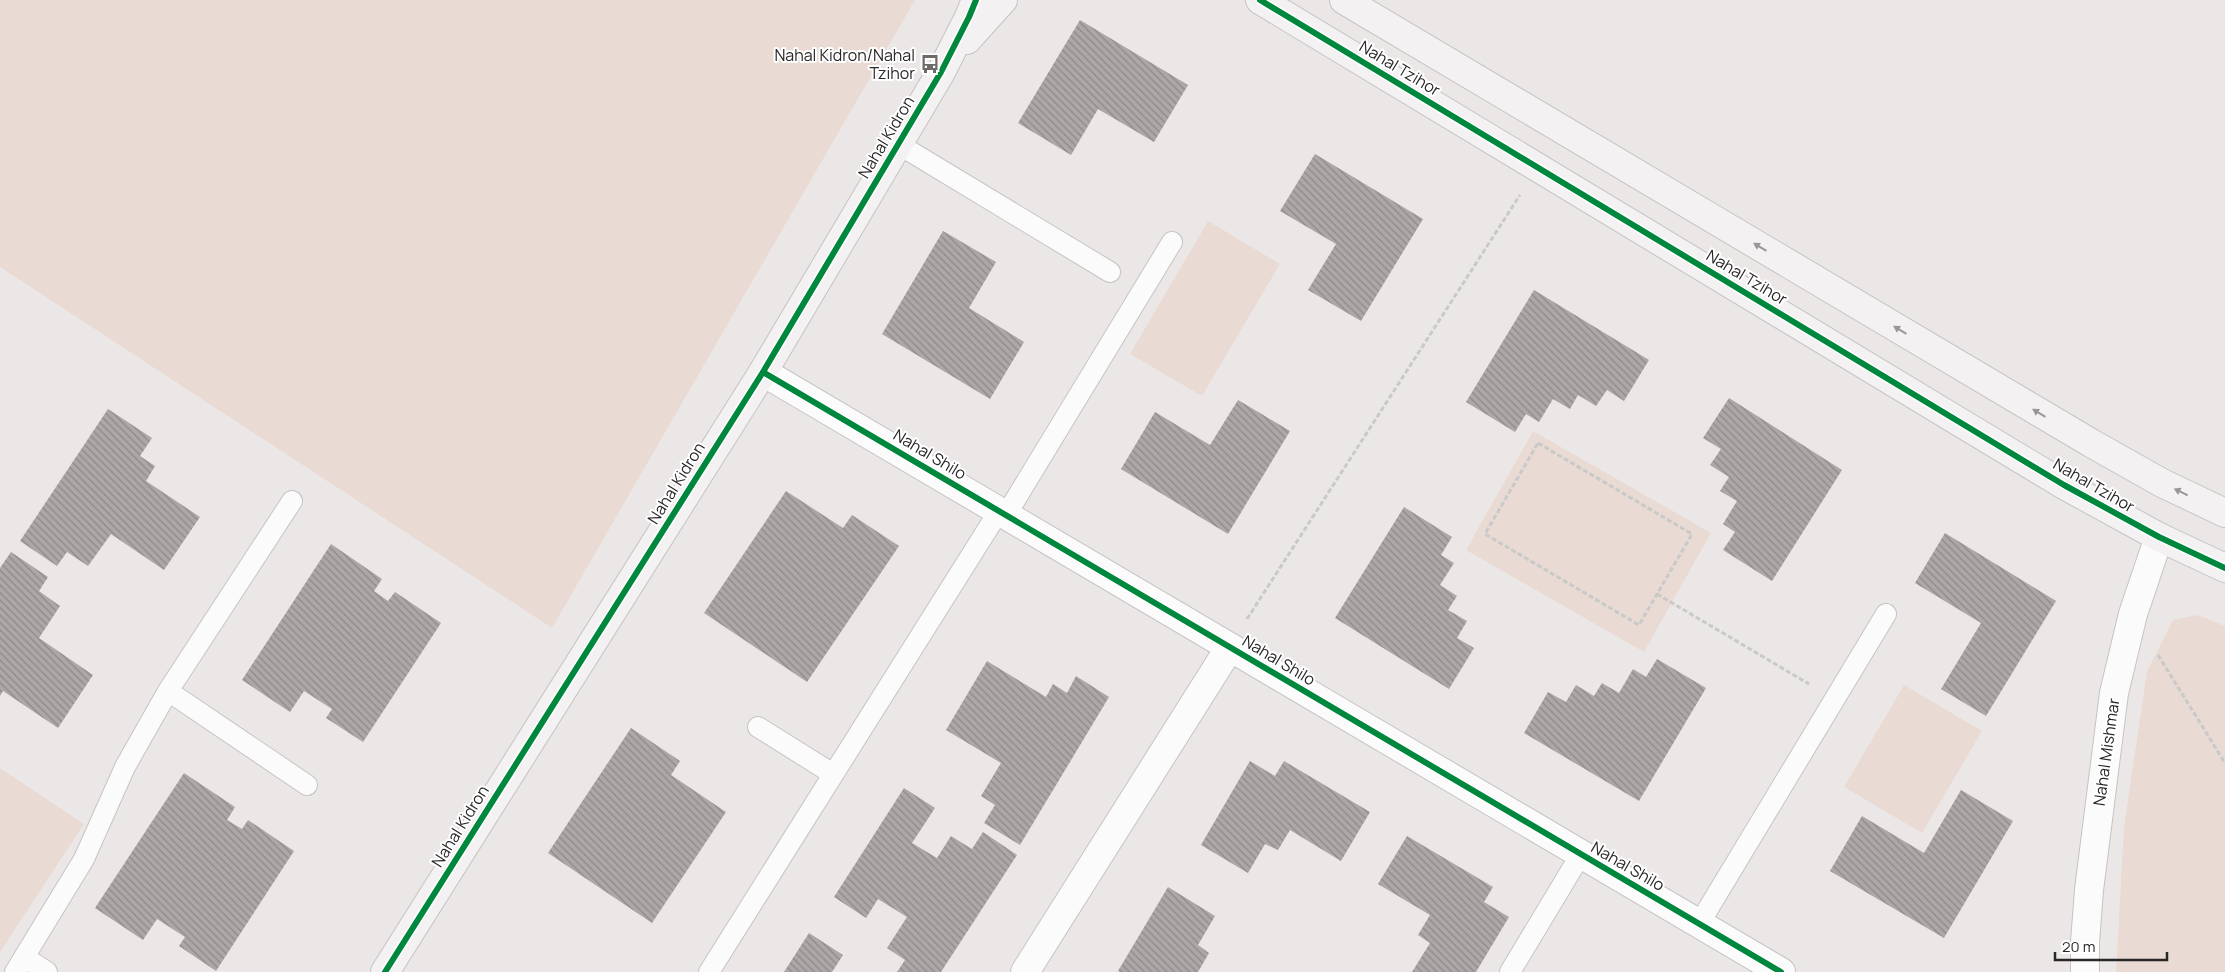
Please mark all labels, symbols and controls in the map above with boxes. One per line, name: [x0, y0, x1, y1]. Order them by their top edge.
street label: Nahal Tzihor: [1355, 35, 1445, 101]
place label: Nahal Kidron/Nahal Tzihor: [774, 44, 915, 84]
bus stop icon: Nahal Kidron/Nahal Tzihor: [919, 53, 941, 75]
street label: Nahal Kidron: [853, 92, 919, 182]
one-way arrow: [1753, 243, 1766, 252]
street label: Nahal Tzihor: [1702, 244, 1792, 310]
one-way arrow: [1893, 325, 1906, 334]
one-way arrow: [2033, 408, 2046, 417]
street label: Nahal Shilo: [889, 424, 971, 484]
street label: Nahal Kidron: [642, 438, 710, 528]
street label: Nahal Tzihor: [2049, 453, 2139, 517]
one-way arrow: [2174, 488, 2188, 496]
street label: Nahal Shilo: [1238, 630, 1320, 690]
street label: Nahal Mishmar: [2088, 697, 2124, 807]
street label: Nahal Kidron: [426, 781, 494, 871]
street label: Nahal Shilo: [1587, 836, 1669, 896]
scale bar: [2055, 930, 2168, 962]
text: 20 m: [2062, 936, 2095, 957]

